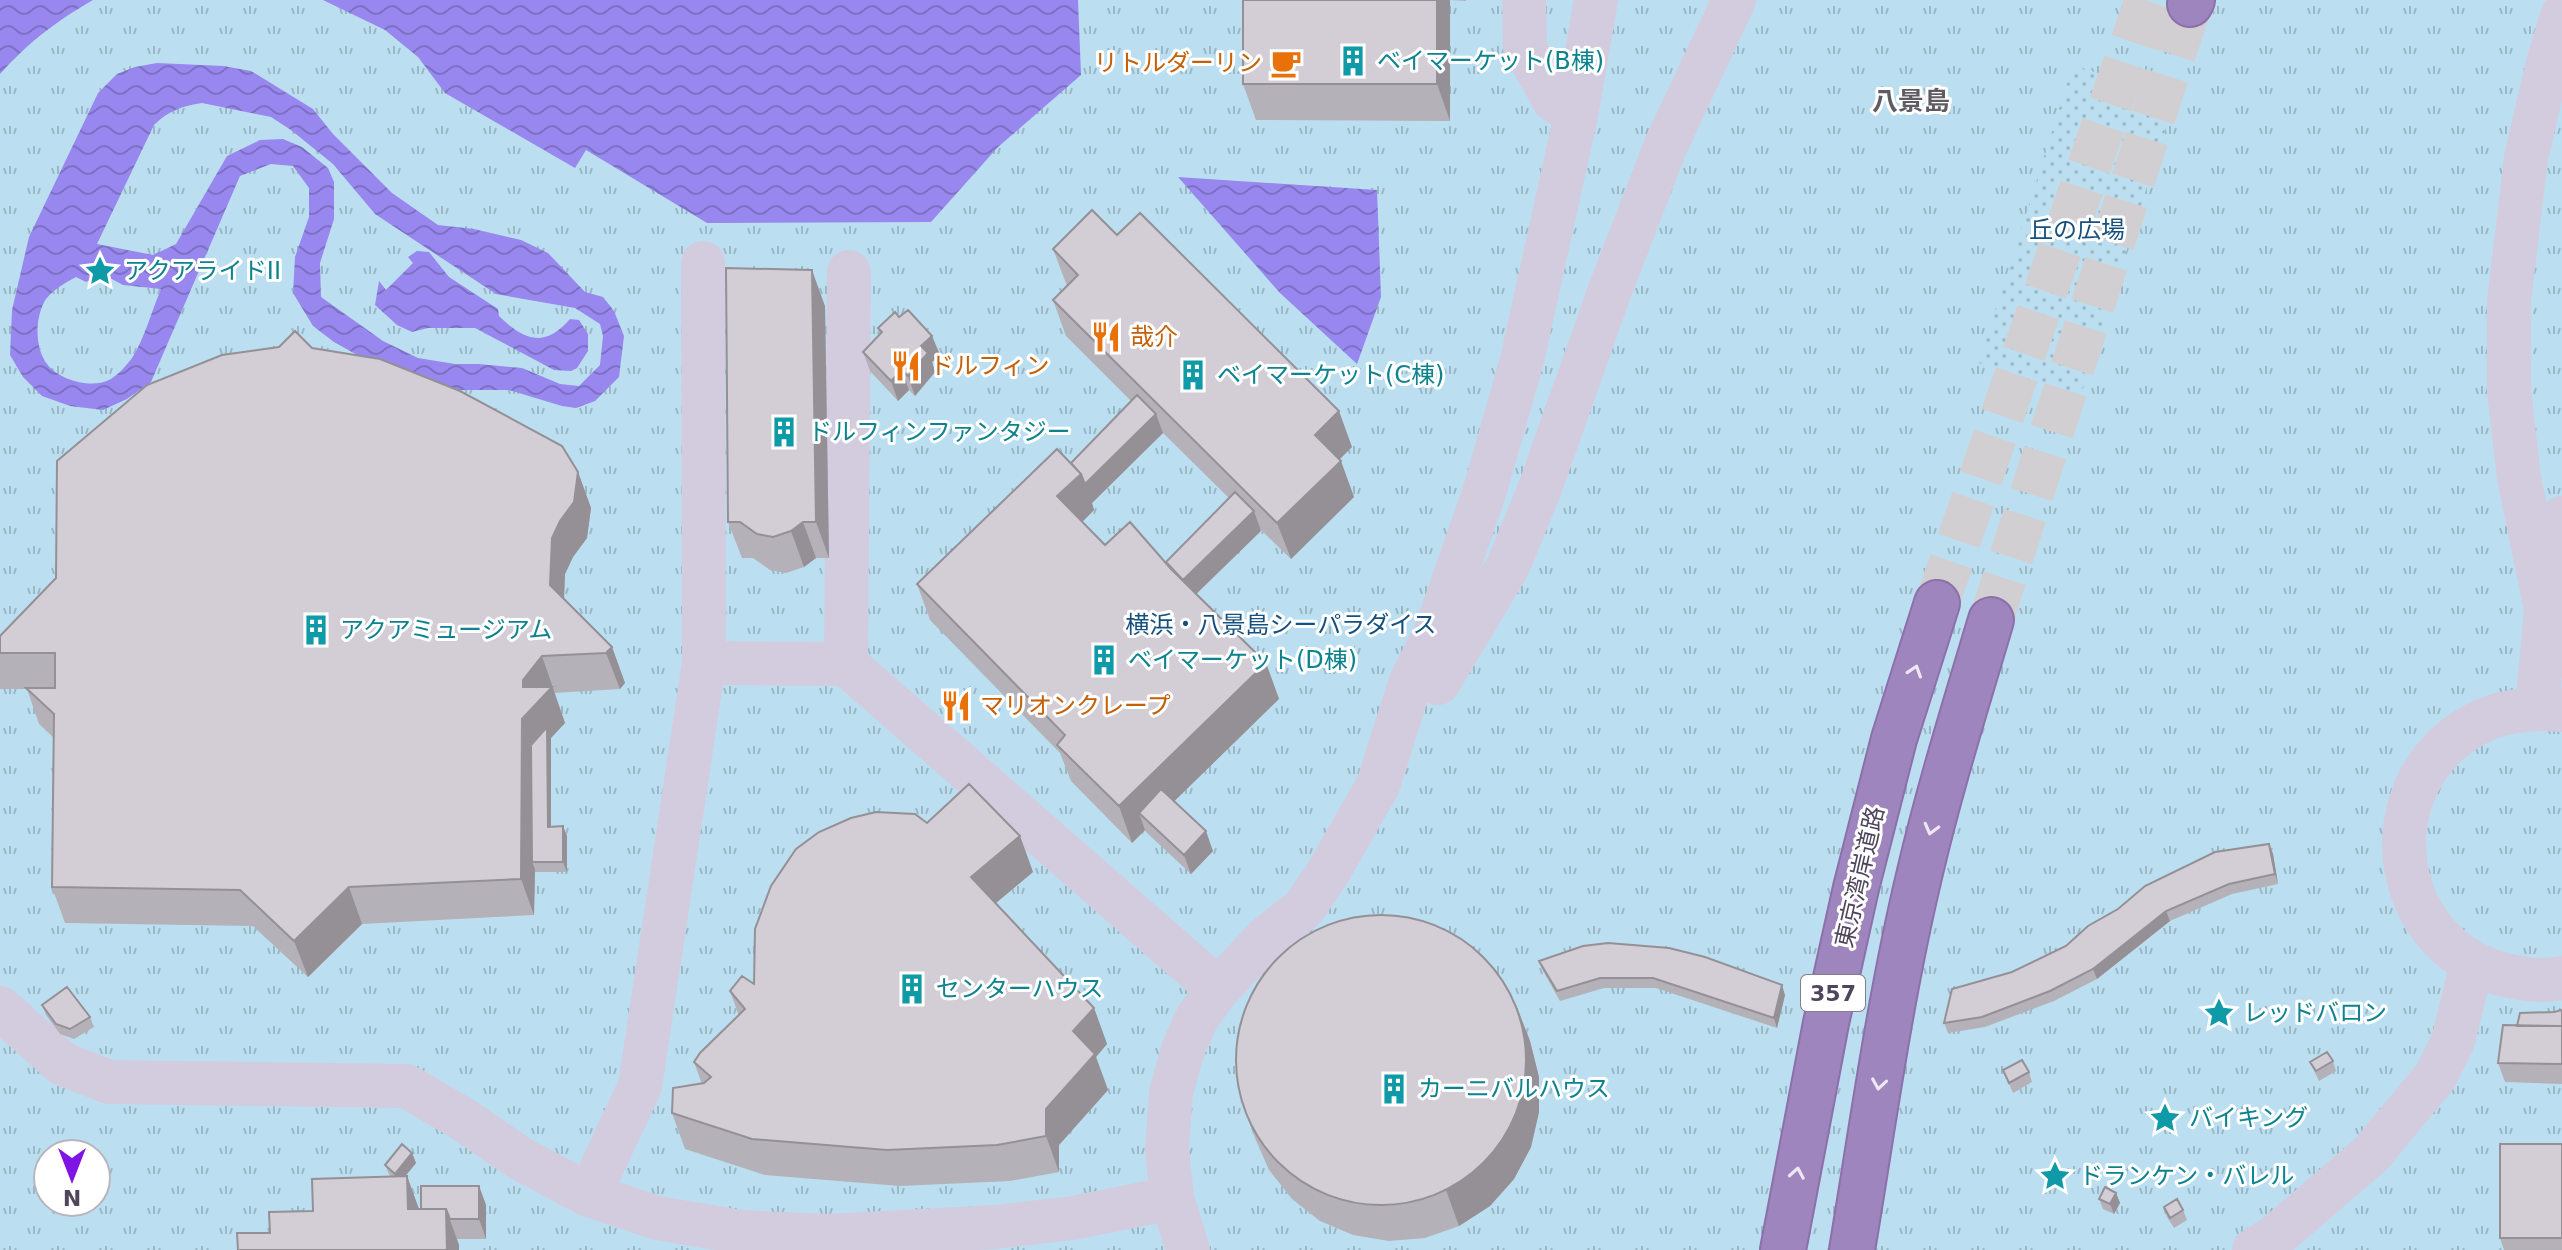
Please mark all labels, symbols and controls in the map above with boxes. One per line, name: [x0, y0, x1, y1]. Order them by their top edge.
building icon: ベイマーケット(B棟): [1336, 44, 1370, 78]
cafe icon: リトルダーリン: [1269, 46, 1303, 80]
place label: ベイマーケット(B棟): [1377, 47, 1604, 75]
place label: リトルダーリン: [1094, 49, 1262, 77]
district label: 八景島: [1872, 86, 1950, 116]
park label: 丘の広場: [2029, 216, 2125, 244]
place icon: アクアライドII: [83, 254, 117, 288]
place label: アクアライドII: [124, 257, 281, 285]
restaurant icon: 哉介: [1089, 320, 1123, 354]
place label: 哉介: [1130, 323, 1178, 351]
restaurant icon: ドルフィン: [889, 349, 923, 383]
place label: ドルフィン: [930, 352, 1050, 380]
building icon: ベイマーケット(C棟): [1176, 358, 1210, 392]
place label: ベイマーケット(C棟): [1217, 361, 1444, 389]
building icon: ドルフィンファンタジー: [767, 415, 801, 449]
place label: ドルフィンファンタジー: [808, 418, 1071, 446]
park label: 横浜・八景島シーパラダイス: [1125, 611, 1437, 639]
building icon: アクアミュージアム: [299, 613, 333, 647]
place label: アクアミュージアム: [340, 616, 552, 644]
building icon: ベイマーケット(D棟): [1087, 643, 1121, 677]
place label: ベイマーケット(D棟): [1128, 646, 1357, 674]
one-way arrow: [1906, 665, 1922, 679]
restaurant icon: マリオンクレープ: [939, 689, 973, 723]
place label: マリオンクレープ: [980, 692, 1171, 720]
street label: 東京湾岸道路: [1830, 804, 1890, 950]
one-way arrow: [1924, 822, 1941, 835]
building icon: センターハウス: [895, 972, 929, 1006]
place label: センターハウス: [936, 975, 1104, 1003]
road number: 357: [1801, 975, 1865, 1011]
place icon: レッドバロン: [2202, 996, 2236, 1030]
place label: レッドバロン: [2243, 999, 2387, 1027]
building icon: カーニバルハウス: [1377, 1072, 1411, 1106]
place label: カーニバルハウス: [1418, 1075, 1610, 1103]
one-way arrow: [1871, 1077, 1888, 1091]
place icon: バイキング: [2148, 1101, 2182, 1135]
place label: バイキング: [2189, 1104, 2308, 1132]
north arrow: [32, 1138, 112, 1218]
place icon: ドランケン・バレル: [2038, 1159, 2072, 1193]
place label: ドランケン・バレル: [2079, 1162, 2294, 1190]
one-way arrow: [1787, 1166, 1804, 1180]
text: N: [63, 1185, 81, 1210]

